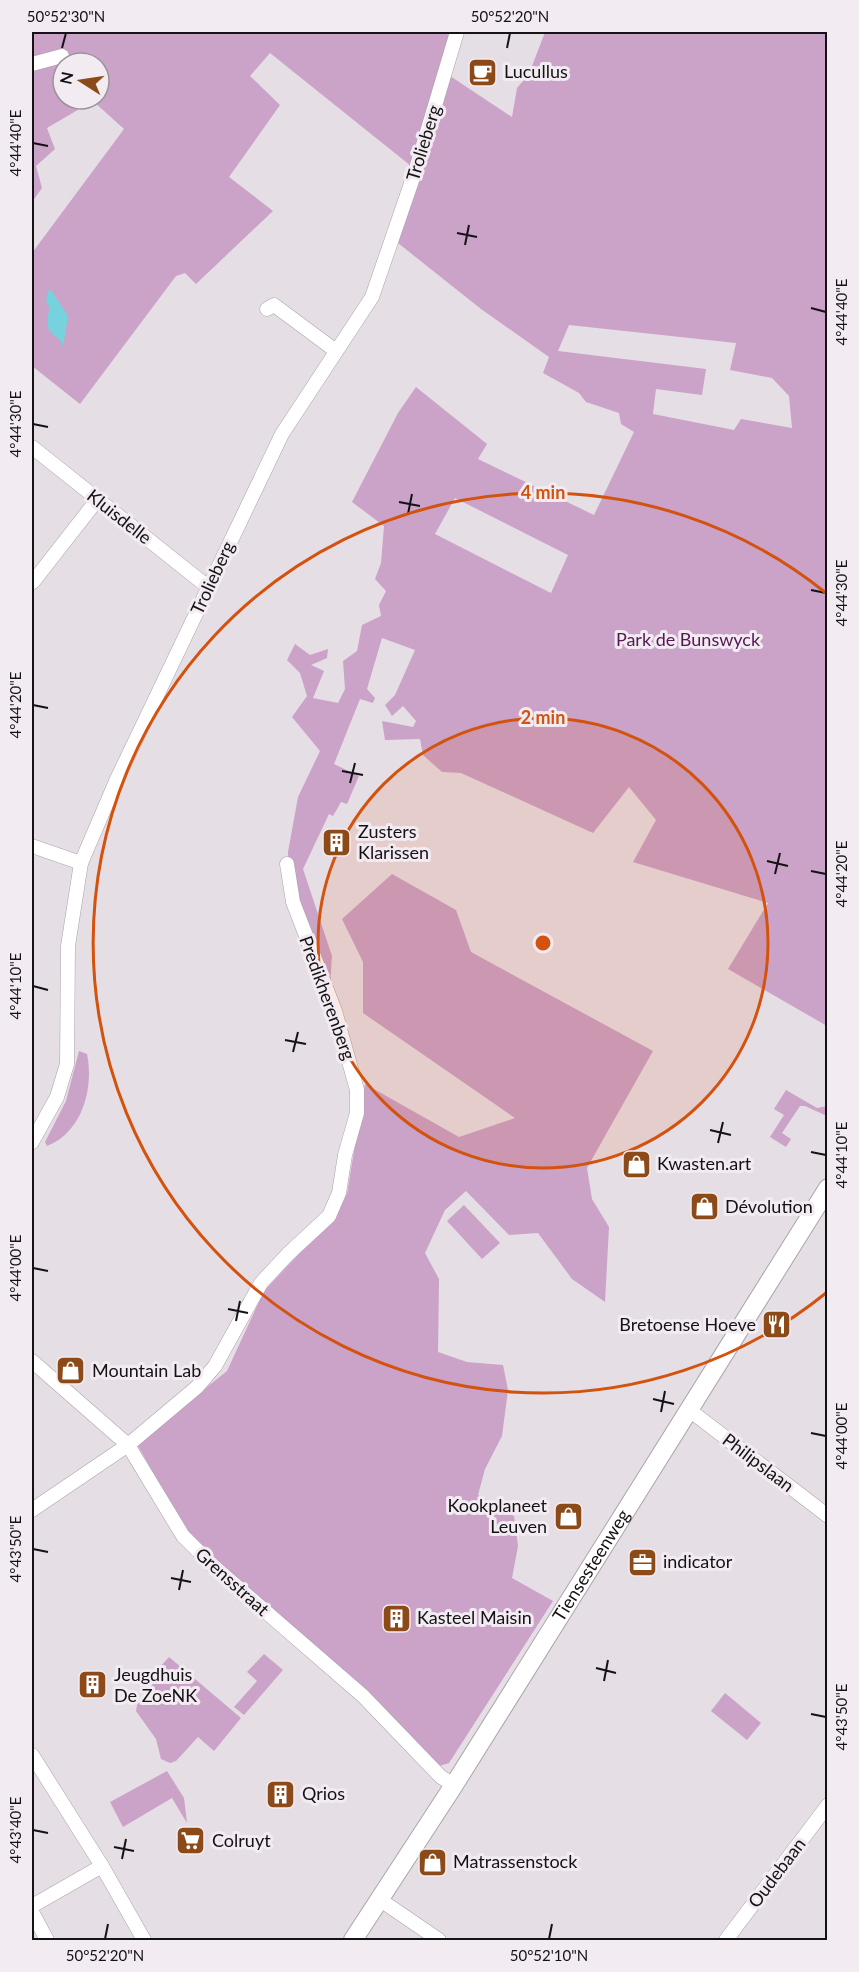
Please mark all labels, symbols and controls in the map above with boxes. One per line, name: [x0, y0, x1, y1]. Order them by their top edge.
text: 50°52'30"N: [27, 7, 105, 25]
text: 50°52'20"N: [471, 7, 549, 25]
north arrow: [51, 51, 111, 111]
cafe icon: Lucullus: [467, 56, 499, 88]
place label: Lucullus: [504, 60, 568, 82]
text: N: [55, 70, 76, 86]
street label: Trolieberg: [401, 102, 445, 183]
text: 4°44'40"E: [6, 110, 24, 177]
text: 4°44'40"E: [832, 279, 850, 346]
text: 4°44'30"E: [6, 391, 24, 458]
text: 4 min: [521, 481, 565, 503]
street label: Kluisdelle: [83, 484, 156, 548]
street label: Trolieberg: [186, 537, 239, 618]
text: 4°44'30"E: [832, 560, 850, 627]
park label: Park de Bunswyck: [616, 628, 761, 650]
text: 4°44'20"E: [6, 672, 24, 739]
text: 2 min: [521, 706, 565, 728]
place label: Zusters Klarissen: [358, 820, 429, 863]
building icon: Zusters Klarissen: [321, 826, 353, 858]
text: 4°44'20"E: [832, 841, 850, 908]
street label: Predikherenberg: [295, 933, 361, 1063]
centre of rings: [533, 933, 553, 953]
text: 4°44'10"E: [6, 953, 24, 1020]
text: 4°44'10"E: [832, 1122, 850, 1189]
shop icon: Kwasten.art: [620, 1148, 652, 1180]
place label: Kwasten.art: [657, 1152, 752, 1174]
shop icon: Dévolution: [688, 1191, 720, 1223]
place label: Dévolution: [725, 1195, 813, 1217]
text: 4°44'00"E: [6, 1235, 24, 1302]
restaurant icon: Bretoense Hoeve: [761, 1309, 793, 1341]
place label: Bretoense Hoeve: [619, 1313, 756, 1335]
shop icon: Mountain Lab: [55, 1355, 87, 1387]
place label: Mountain Lab: [92, 1359, 201, 1381]
text: 4°44'00"E: [832, 1403, 850, 1470]
street label: Philipslaan: [719, 1428, 799, 1496]
place label: Kookplaneet Leuven: [447, 1494, 548, 1537]
shop icon: Kookplaneet Leuven: [552, 1500, 584, 1532]
street label: Tiensesteenweg: [547, 1505, 634, 1625]
text: 4°43'50"E: [6, 1516, 24, 1583]
street label: Grensstraat: [191, 1542, 274, 1620]
office icon: indicator: [626, 1546, 658, 1578]
place label: indicator: [663, 1550, 733, 1572]
building icon: Kasteel Maisin: [380, 1602, 412, 1634]
place label: Kasteel Maisin: [417, 1606, 532, 1628]
place label: Jeugdhuis De ZoeNK: [114, 1663, 197, 1706]
building icon: Jeugdhuis De ZoeNK: [77, 1669, 109, 1701]
text: 4°43'50"E: [832, 1684, 850, 1751]
building icon: Qrios: [265, 1778, 297, 1810]
place label: Qrios: [302, 1782, 345, 1804]
text: 4°43'40"E: [6, 1797, 24, 1864]
supermarket icon: Colruyt: [175, 1825, 207, 1857]
place label: Colruyt: [212, 1829, 271, 1851]
street label: Oudebaan: [743, 1833, 810, 1912]
shop icon: Matrassenstock: [416, 1846, 448, 1878]
place label: Matrassenstock: [453, 1850, 578, 1872]
text: 50°52'20"N: [66, 1946, 144, 1964]
text: 50°52'10"N: [510, 1946, 588, 1964]

